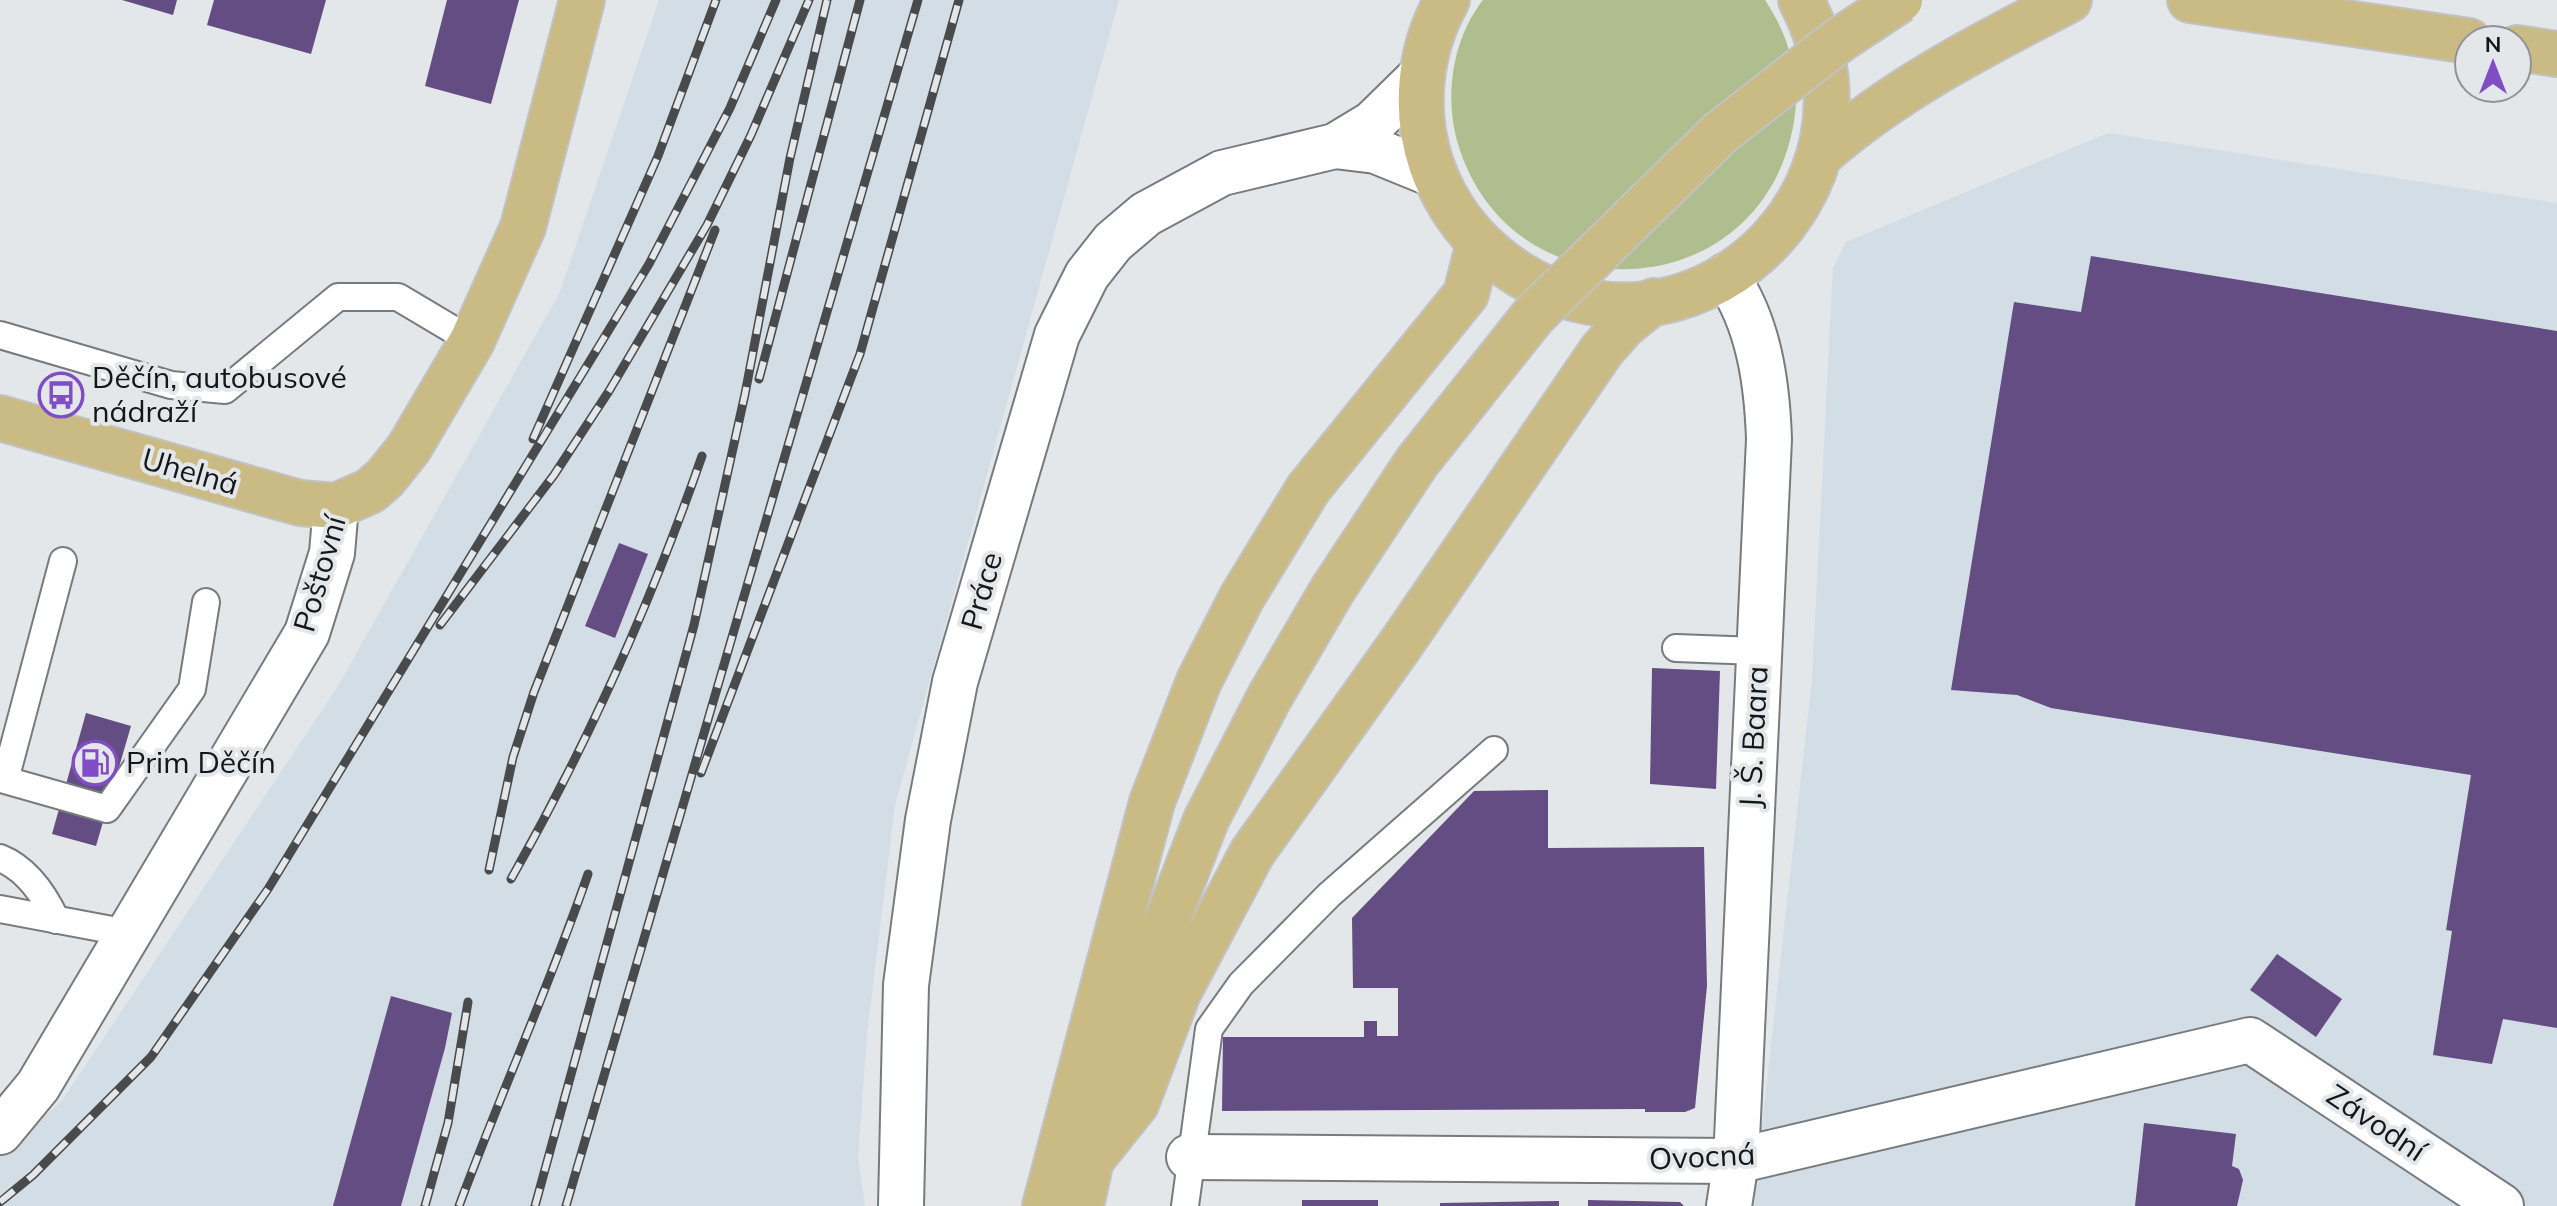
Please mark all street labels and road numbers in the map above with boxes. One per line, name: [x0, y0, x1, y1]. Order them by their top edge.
street label: Uhelná: [138, 439, 243, 503]
street label: Poštovní: [284, 510, 354, 636]
street label: Práce: [952, 548, 1010, 634]
street label: J. Š. Baara: [1730, 665, 1776, 809]
street label: Závodní: [2320, 1075, 2435, 1170]
street label: Ovocná: [1648, 1134, 1756, 1178]

